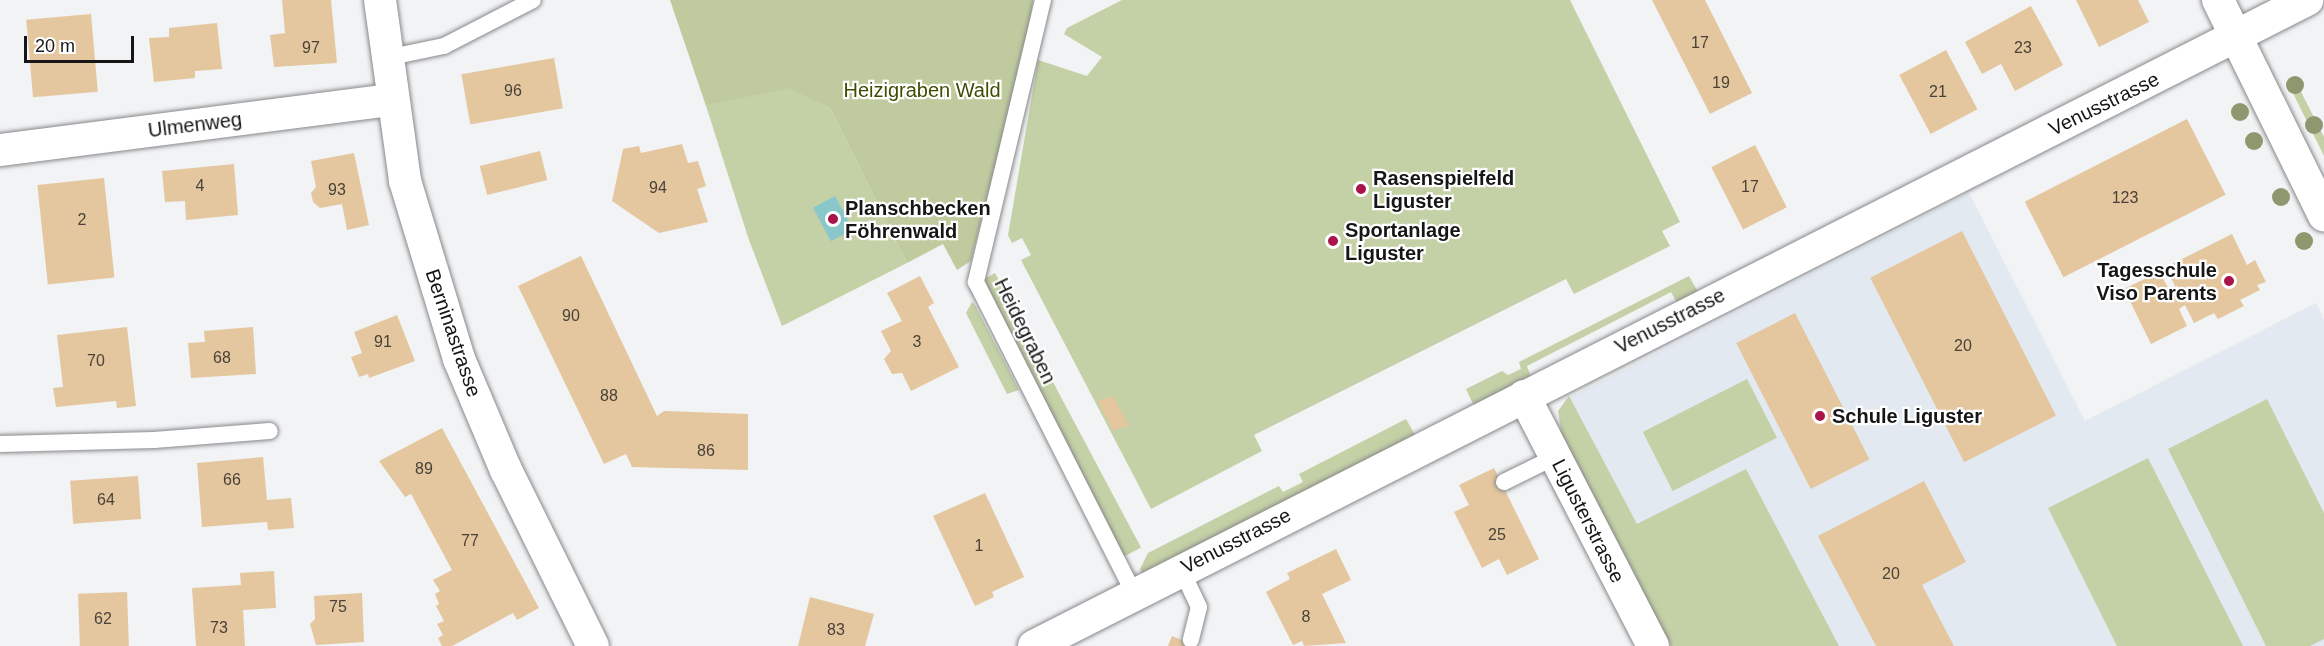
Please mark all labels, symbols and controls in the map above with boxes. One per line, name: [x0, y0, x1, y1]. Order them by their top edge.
scale bar: [27, 24, 136, 62]
house number: 17: [1691, 33, 1709, 53]
text: 20 m: [35, 36, 75, 56]
house number: 97: [302, 38, 320, 58]
house number: 23: [2014, 38, 2032, 58]
street label: Venusstrasse: [2045, 67, 2163, 141]
house number: 19: [1712, 73, 1730, 93]
park label: Heizigraben Wald: [843, 78, 1001, 102]
house number: 96: [504, 81, 522, 101]
house number: 21: [1929, 82, 1947, 102]
street label: Ulmenweg: [147, 107, 243, 143]
place label: Rasenspielfeld Liguster: [1373, 166, 1514, 213]
house number: 4: [196, 176, 204, 196]
house number: 17: [1741, 177, 1759, 197]
house number: 94: [649, 178, 667, 198]
house number: 93: [328, 180, 346, 200]
marker: Rasenspielfeld Liguster: [1354, 182, 1368, 196]
house number: 123: [2112, 188, 2138, 208]
place label: Planschbecken Föhrenwald: [845, 196, 991, 243]
house number: 2: [78, 210, 86, 230]
marker: Planschbecken Föhrenwald: [826, 212, 840, 226]
place label: Sportanlage Liguster: [1345, 218, 1461, 265]
marker: Sportanlage Liguster: [1326, 234, 1340, 248]
place label: Tagesschule Viso Parents: [2096, 258, 2217, 305]
street label: Berninastrasse: [420, 266, 486, 400]
street label: Heidegraben: [989, 274, 1061, 388]
marker: Tagesschule Viso Parents: [2222, 274, 2236, 288]
street label: Venusstrasse: [1611, 283, 1729, 359]
house number: 90: [562, 306, 580, 326]
house number: 91: [374, 332, 392, 352]
house number: 3: [913, 332, 921, 352]
house number: 20: [1954, 336, 1972, 356]
house number: 68: [213, 348, 231, 368]
house number: 70: [87, 351, 105, 371]
house number: 88: [600, 386, 618, 406]
place label: Schule Liguster: [1832, 404, 1982, 428]
marker: Schule Liguster: [1813, 409, 1827, 423]
house number: 86: [697, 441, 715, 461]
street label: Ligusterstrasse: [1547, 455, 1629, 587]
house number: 89: [415, 459, 433, 479]
house number: 66: [223, 470, 241, 490]
house number: 64: [97, 490, 115, 510]
street label: Venusstrasse: [1177, 503, 1295, 579]
house number: 25: [1488, 525, 1506, 545]
house number: 77: [461, 531, 479, 551]
house number: 1: [975, 536, 983, 556]
house number: 20: [1882, 564, 1900, 584]
house number: 75: [329, 597, 347, 617]
house number: 8: [1302, 607, 1310, 627]
house number: 62: [94, 609, 112, 629]
house number: 73: [210, 618, 228, 638]
house number: 83: [827, 620, 845, 640]

